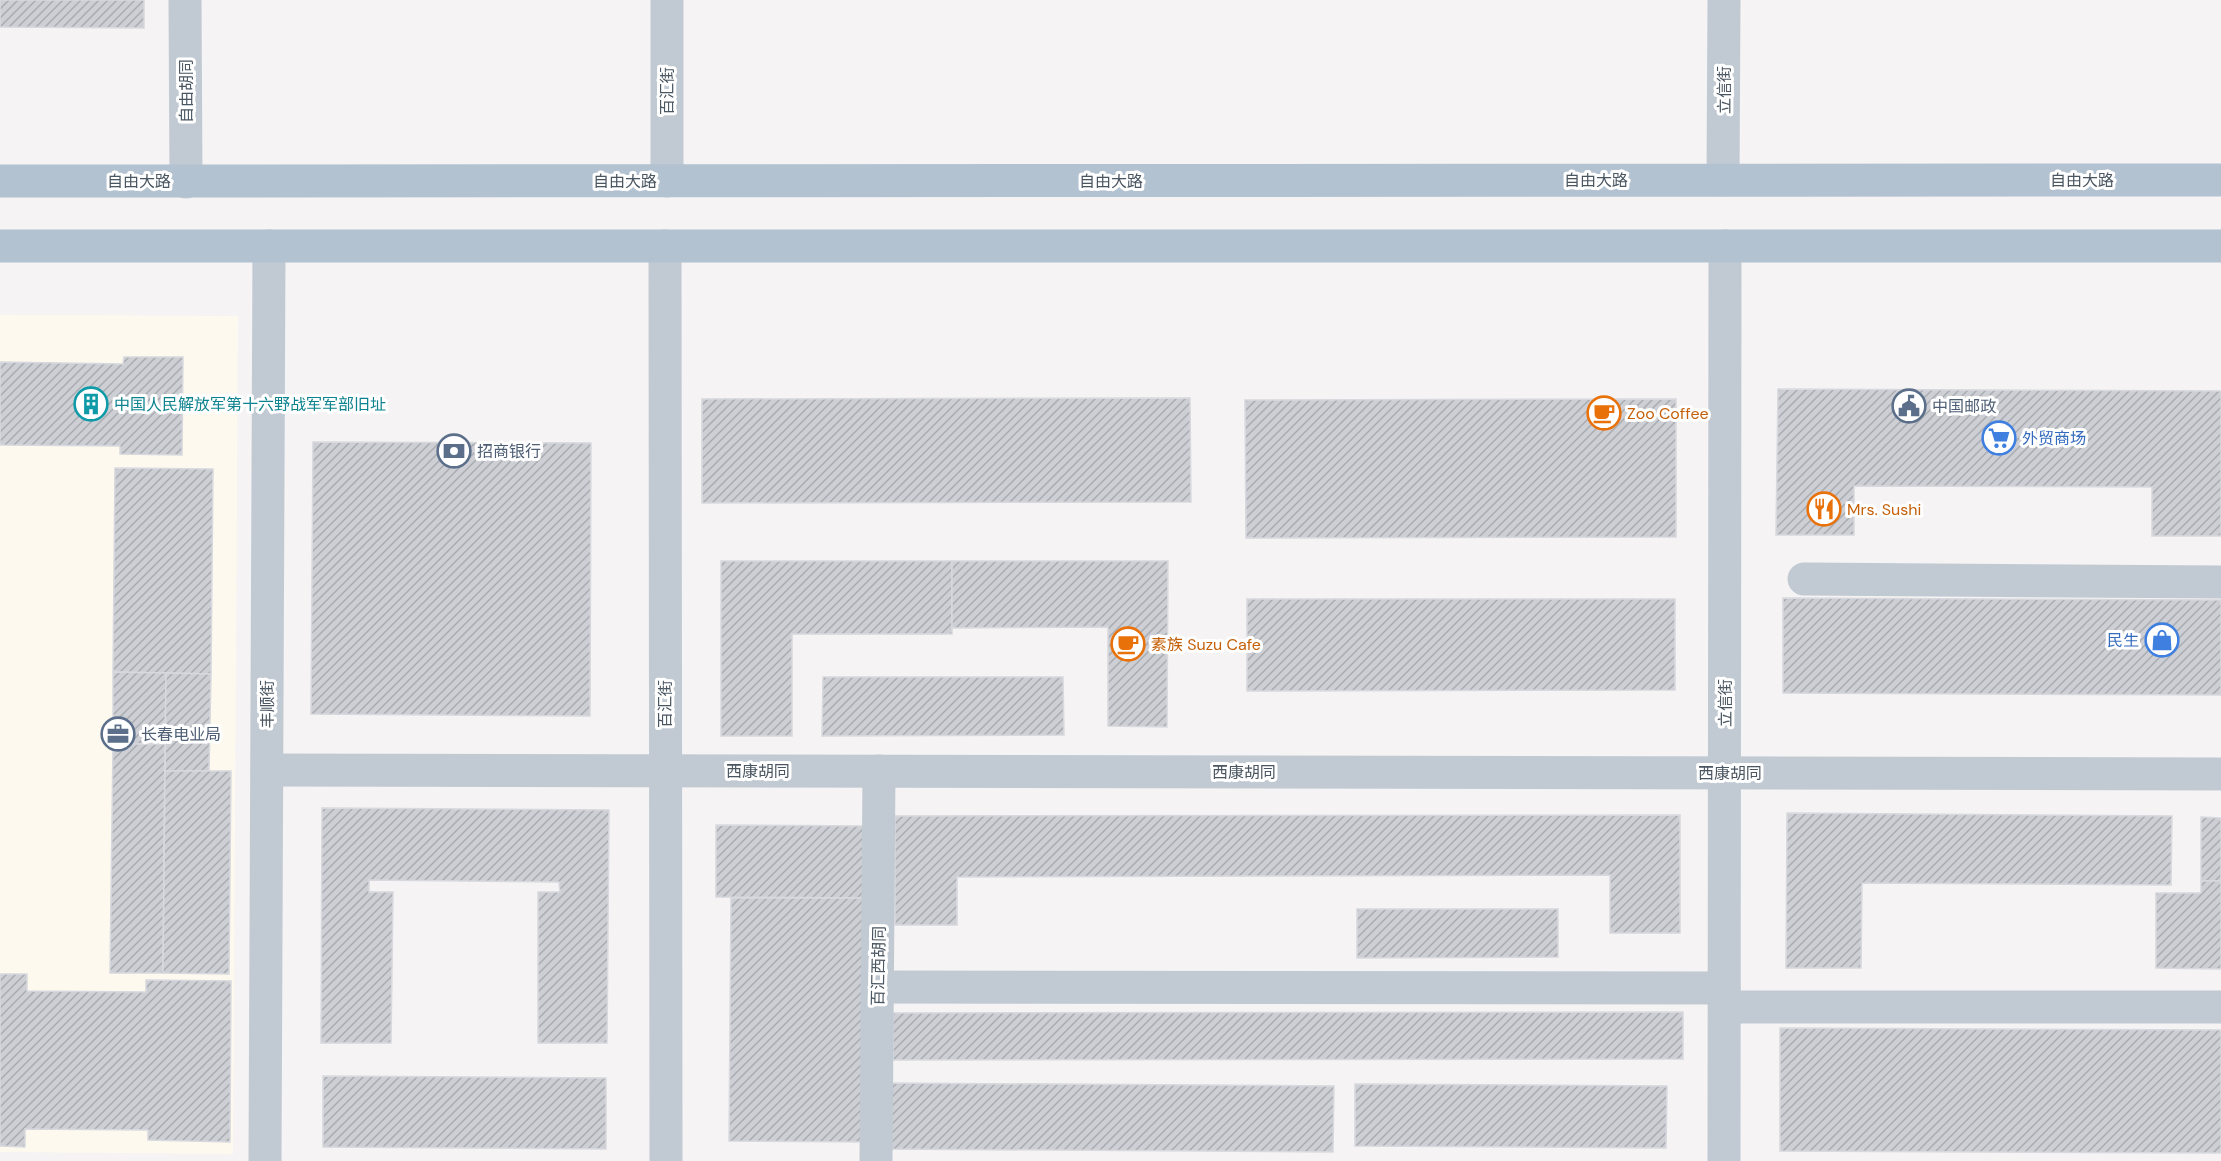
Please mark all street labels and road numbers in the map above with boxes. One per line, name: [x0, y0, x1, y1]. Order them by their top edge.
street label: 自由胡同: [176, 59, 197, 123]
street label: 立信街: [1714, 66, 1735, 114]
street label: 百汇街: [657, 67, 678, 115]
street label: 自由大路: [1564, 170, 1628, 191]
street label: 自由大路: [2050, 170, 2114, 191]
street label: 自由大路: [107, 171, 171, 192]
street label: 自由大路: [593, 171, 657, 192]
street label: 自由大路: [1079, 171, 1143, 192]
street label: 立信街: [1715, 679, 1736, 727]
street label: 丰顺街: [257, 680, 278, 728]
street label: 百汇街: [655, 680, 676, 728]
street label: 西康胡同: [726, 761, 790, 782]
street label: 西康胡同: [1212, 762, 1276, 783]
street label: 西康胡同: [1698, 763, 1762, 784]
street label: 百汇西胡同: [867, 926, 890, 1006]

